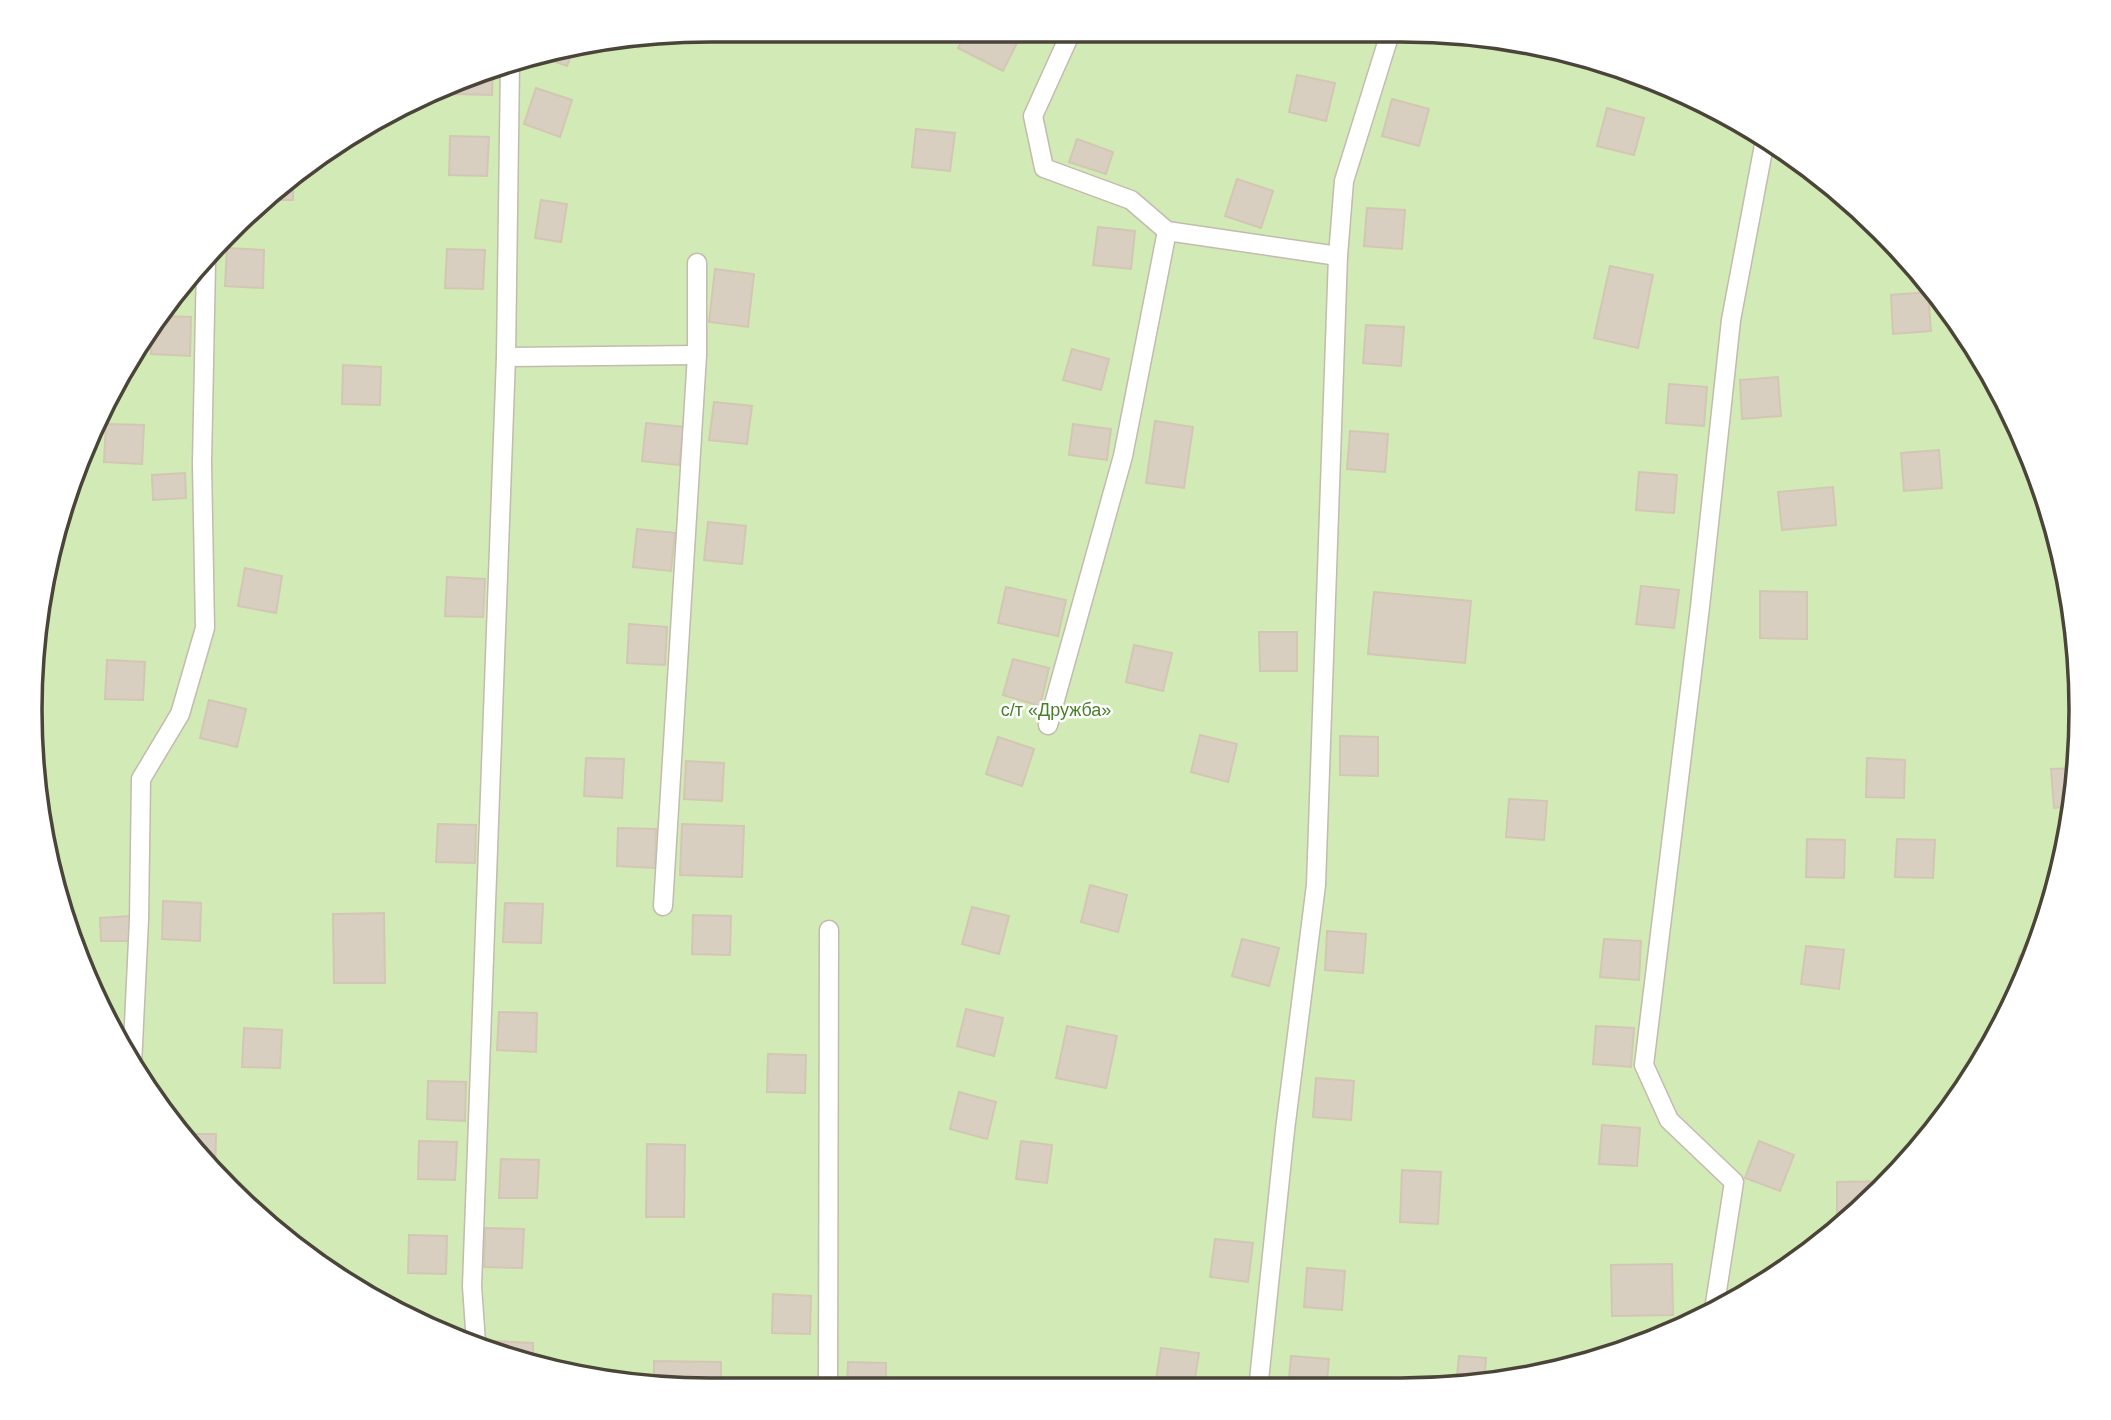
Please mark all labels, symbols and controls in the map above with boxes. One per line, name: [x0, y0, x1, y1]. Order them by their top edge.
park label: с/т «Дружба»: [1001, 700, 1111, 720]

